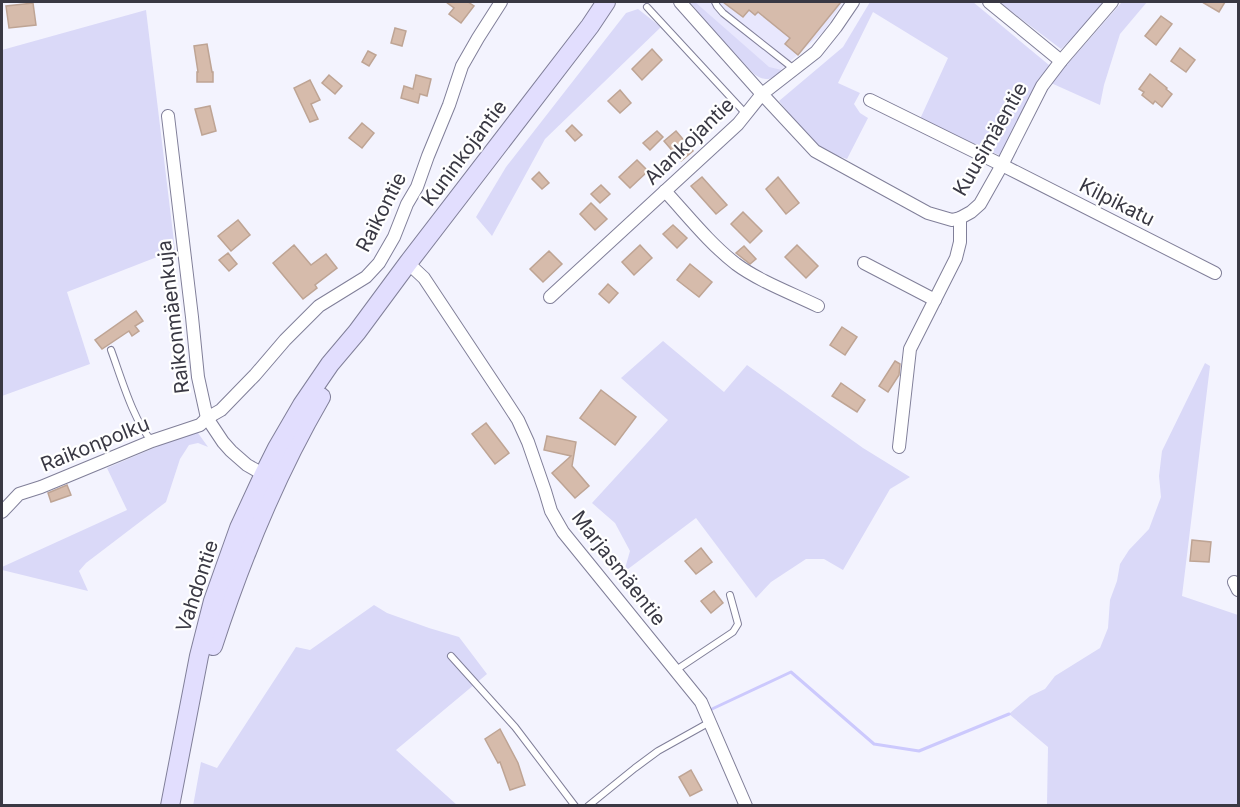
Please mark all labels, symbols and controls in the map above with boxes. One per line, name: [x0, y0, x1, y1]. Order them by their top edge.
street label: Kuusimäentie: [948, 78, 1032, 200]
street label: Alankojantie: [639, 92, 739, 190]
street label: Kuninkojantie: [416, 95, 512, 211]
street label: Raikontie: [351, 168, 411, 256]
street label: Kilpikatu: [1075, 173, 1159, 231]
street label: Raikonmäenkuja: [152, 239, 194, 395]
street label: Raikonpolku: [37, 411, 153, 477]
street label: Marjasmäentie: [567, 506, 671, 630]
street label: Vahdontie: [171, 537, 223, 635]

